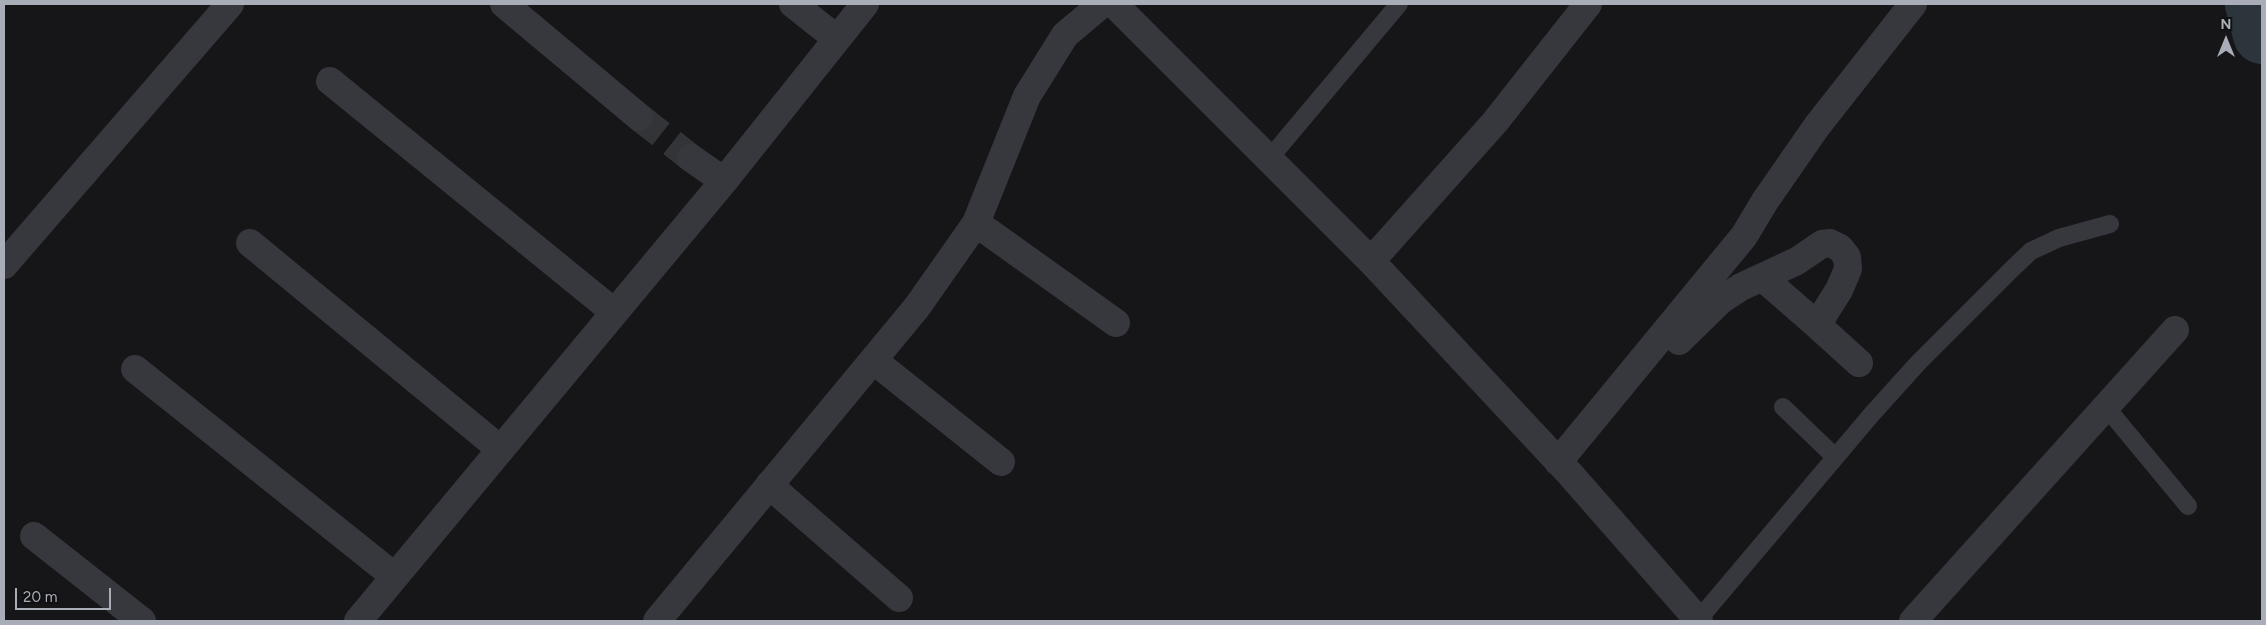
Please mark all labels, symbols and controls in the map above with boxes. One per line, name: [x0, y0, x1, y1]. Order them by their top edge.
north arrow: [2201, 15, 2251, 65]
text: N: [2221, 16, 2231, 33]
scale bar: [18, 578, 114, 610]
text: 20 m: [23, 588, 57, 606]

